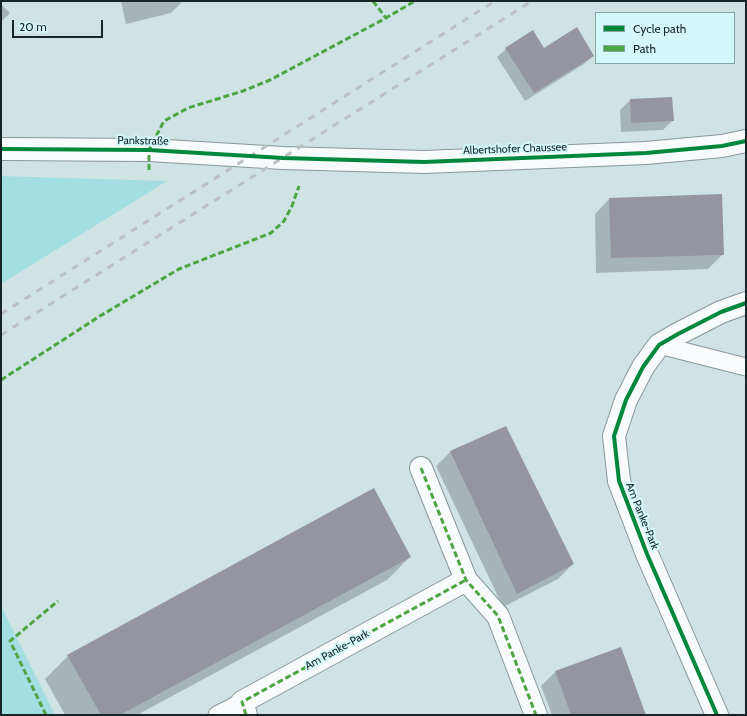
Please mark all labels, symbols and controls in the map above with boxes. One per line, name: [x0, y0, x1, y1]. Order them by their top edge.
scale bar: [14, 12, 105, 38]
legend: [595, 12, 735, 64]
text: 20 m: [19, 19, 47, 34]
text: Cycle path: [633, 21, 686, 36]
text: Path: [633, 41, 656, 56]
street label: Pankstraße: [117, 134, 169, 148]
street label: Albertshofer Chaussee: [463, 141, 567, 157]
street label: Am Panke-Park: [623, 480, 661, 552]
street label: Am Panke-Park: [303, 627, 371, 673]

